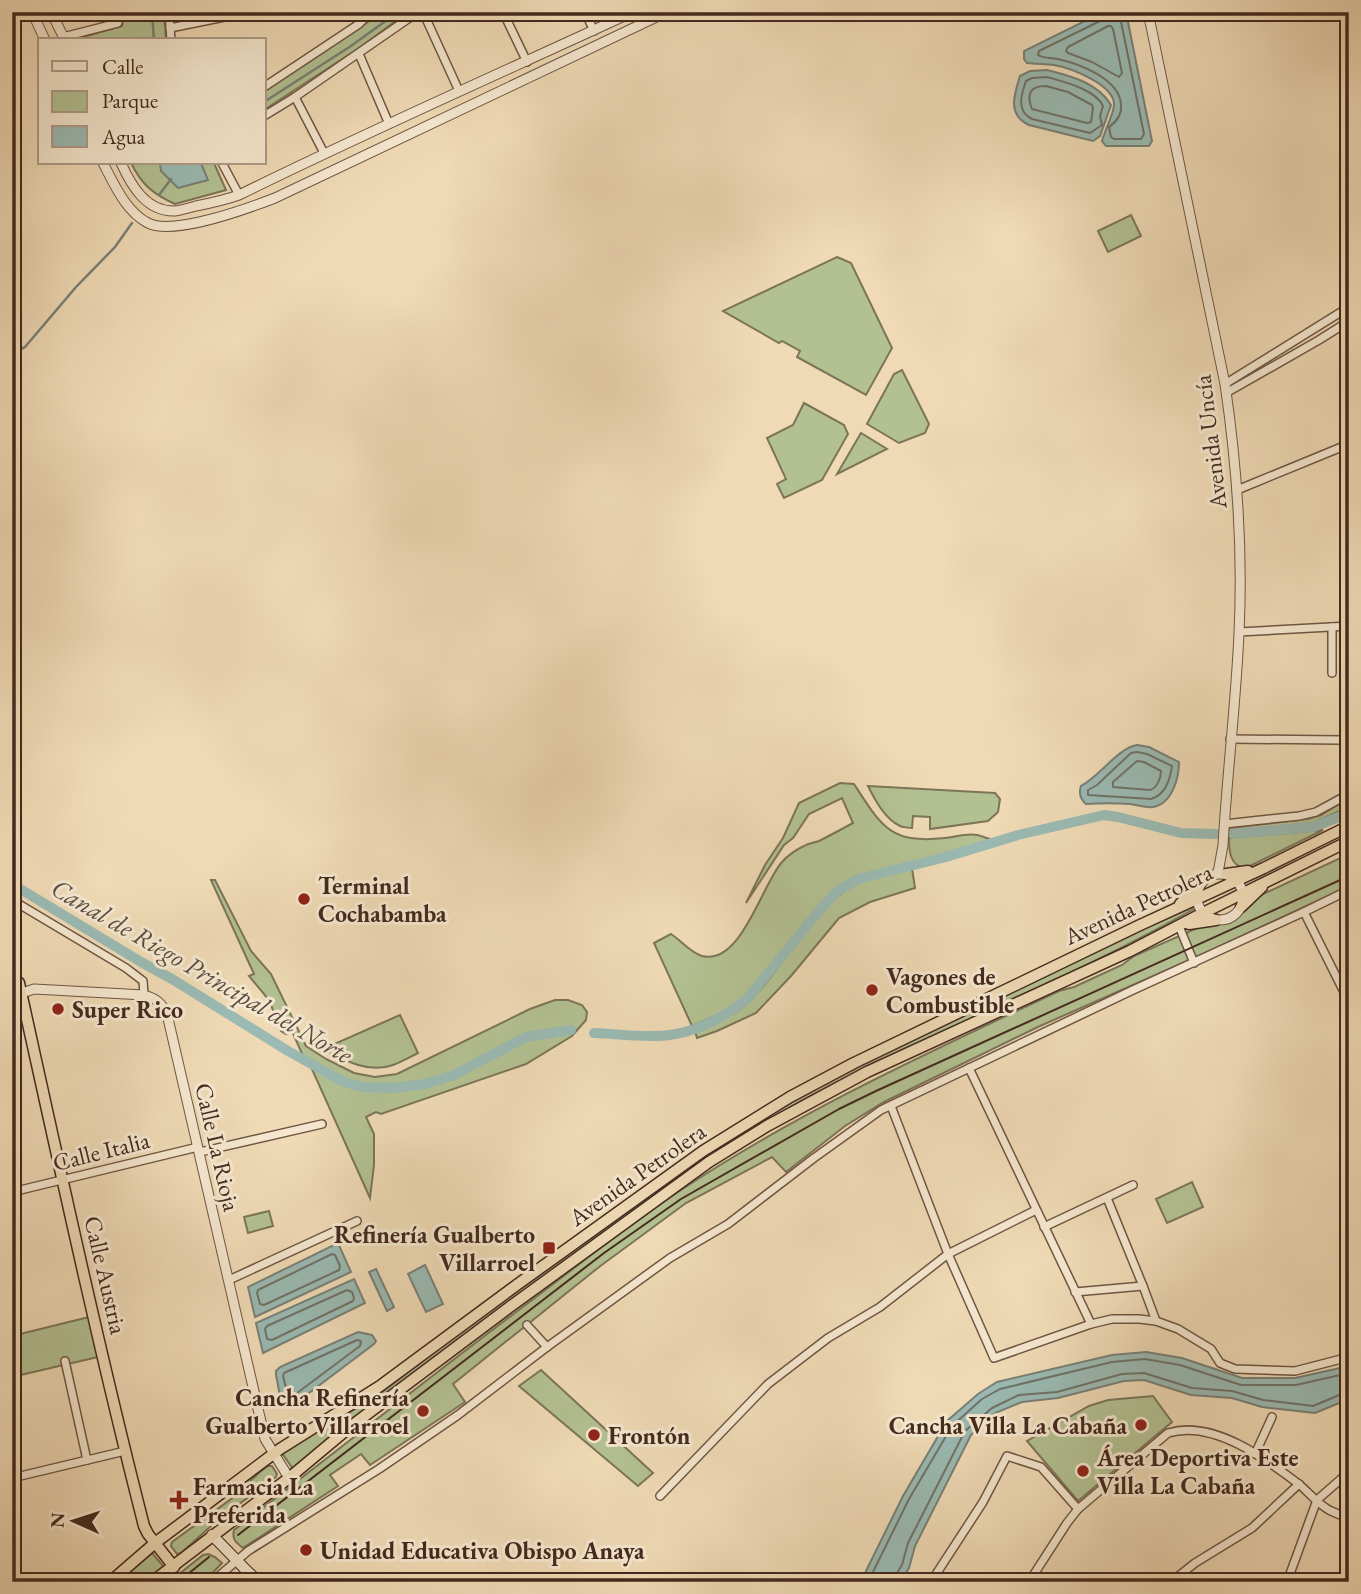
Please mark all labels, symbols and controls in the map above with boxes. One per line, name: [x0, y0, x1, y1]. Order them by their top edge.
legend: [38, 38, 266, 164]
text: Calle: [102, 53, 144, 80]
text: Parque: [102, 87, 158, 114]
text: Agua: [101, 123, 146, 150]
street label: Avenida Uncía: [1186, 373, 1234, 512]
street label: Avenida Petrolera: [1058, 856, 1218, 952]
place label: Terminal Cochabamba: [318, 870, 447, 929]
water label: Canal de Riego Principal del Norte: [45, 871, 360, 1072]
marker: Terminal Cochabamba: [296, 891, 312, 907]
place label: Vagones de Combustible: [886, 961, 1014, 1020]
marker: Vagones de Combustible: [864, 982, 880, 998]
place label: Super Rico: [72, 994, 183, 1025]
marker: Super Rico: [50, 1001, 66, 1017]
street label: Calle La Rioja: [188, 1080, 248, 1215]
street label: Avenida Petrolera: [562, 1115, 712, 1233]
street label: Calle Italia: [49, 1124, 153, 1178]
street label: Calle Austria: [77, 1213, 135, 1338]
place label: Refinería Gualberto Villarroel: [334, 1219, 535, 1278]
marker: Refinería Gualberto Villarroel: [541, 1240, 557, 1256]
place label: Cancha Refinería Gualberto Villarroel: [205, 1382, 409, 1441]
marker: Cancha Refinería Gualberto Villarroel: [415, 1403, 431, 1419]
place label: Cancha Villa La Cabaña: [889, 1410, 1127, 1441]
marker: Cancha Villa La Cabaña: [1133, 1417, 1149, 1433]
place label: Frontón: [608, 1420, 691, 1451]
marker: Frontón: [586, 1427, 602, 1443]
place label: Área Deportiva Este Villa La Cabaña: [1096, 1442, 1299, 1501]
marker: Área Deportiva Este Villa La Cabaña: [1075, 1463, 1091, 1479]
place label: Farmacia La Preferida: [193, 1471, 314, 1530]
north arrow: [38, 1486, 108, 1556]
marker: Farmacia La Preferida: [171, 1492, 187, 1508]
text: N: [45, 1511, 70, 1528]
place label: Unidad Educativa Obispo Anaya: [320, 1535, 645, 1567]
marker: Unidad Educativa Obispo Anaya: [298, 1542, 314, 1558]

